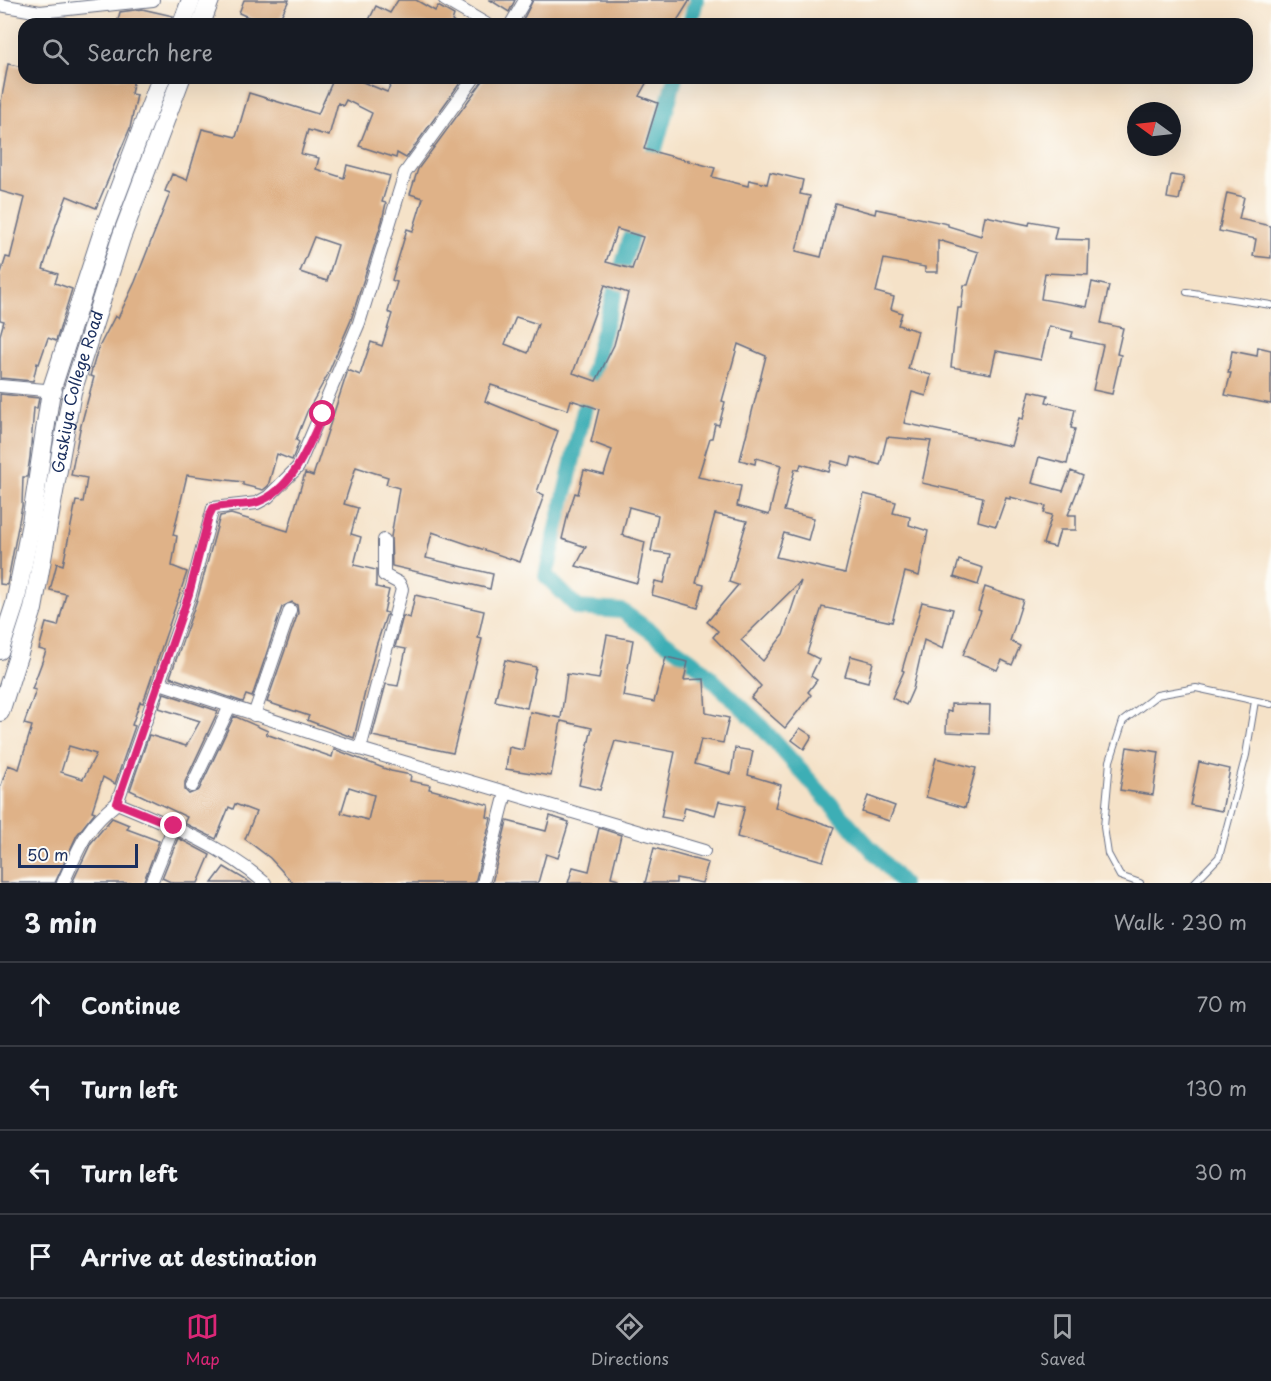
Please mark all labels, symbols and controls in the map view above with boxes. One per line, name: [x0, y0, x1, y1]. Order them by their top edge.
search box: [18, 18, 1253, 84]
icon: search: [39, 35, 72, 68]
text: Search here: [87, 35, 213, 68]
north arrow: [1127, 102, 1181, 156]
street label: Gaskiya College Road: [45, 307, 108, 475]
route start: [309, 400, 335, 426]
route end: [160, 812, 186, 838]
scale bar: [18, 841, 138, 868]
text: 50 m: [27, 842, 68, 866]
text: 3 min: [24, 903, 97, 942]
text: Walk · 230 m: [1114, 907, 1247, 937]
icon: ahead: [24, 988, 57, 1021]
text: Continue: [81, 988, 180, 1021]
text: 70 m: [1197, 989, 1247, 1019]
icon: left: [24, 1072, 57, 1105]
text: Turn left: [81, 1072, 178, 1105]
text: 130 m: [1187, 1073, 1247, 1103]
icon: left: [24, 1156, 57, 1189]
text: Turn left: [81, 1156, 178, 1189]
text: 30 m: [1194, 1157, 1247, 1187]
icon: arrive: [24, 1240, 57, 1273]
text: Arrive at destination: [81, 1240, 317, 1273]
tab: Map: [186, 1310, 220, 1370]
tab: Directions: [591, 1310, 669, 1370]
tab: Saved: [1040, 1310, 1085, 1370]

